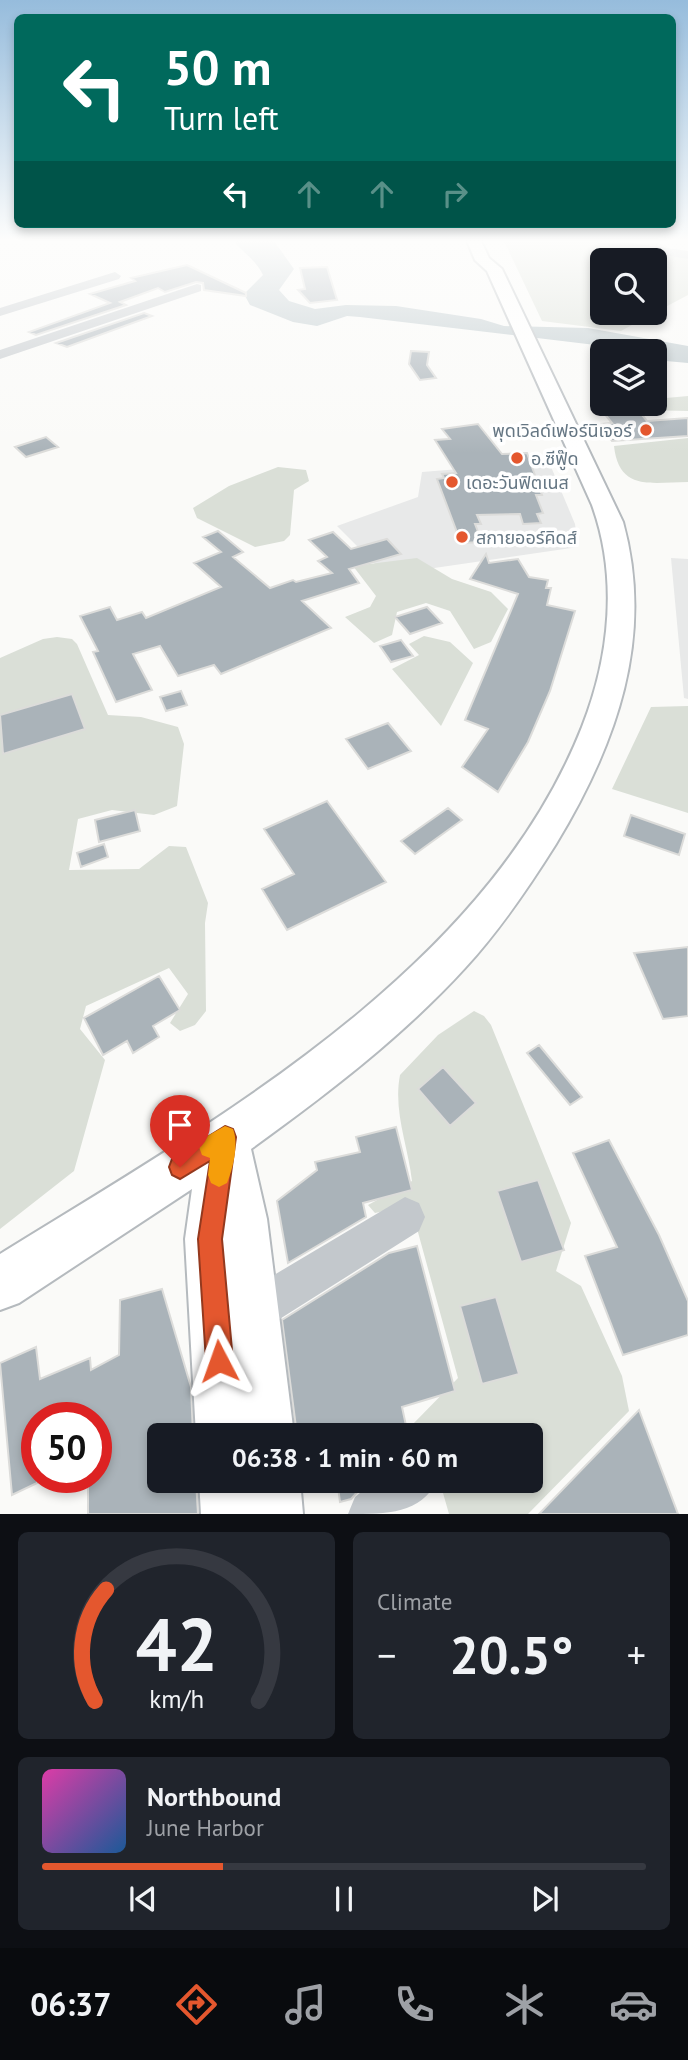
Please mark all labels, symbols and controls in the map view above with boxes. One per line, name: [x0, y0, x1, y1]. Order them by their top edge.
text: 50 m: [164, 35, 271, 99]
icon: left: [49, 42, 140, 133]
text: Turn left: [164, 97, 279, 139]
icon: left: [217, 175, 255, 213]
icon: ahead: [290, 175, 328, 213]
icon: ahead: [363, 175, 401, 213]
icon: right: [436, 175, 474, 213]
map controls: [590, 248, 667, 416]
button: search: [590, 248, 667, 325]
button: layers: [590, 339, 667, 416]
place label: พุดเวิลด์เฟอร์นิเจอร์: [492, 419, 633, 442]
marker: พุดเวิลด์เฟอร์นิเจอร์: [638, 422, 654, 438]
place label: อ.ซีฟู๊ด: [531, 447, 579, 471]
marker: อ.ซีฟู๊ด: [509, 450, 525, 466]
place label: เดอะวันฟิตเนส: [466, 471, 569, 494]
marker: เดอะวันฟิตเนส: [444, 474, 460, 490]
place label: สกายออร์คิดส์: [476, 526, 577, 549]
marker: สกายออร์คิดส์: [454, 529, 470, 545]
pin: [150, 1095, 210, 1167]
icon: arrive: [161, 1106, 199, 1144]
position arrow: [182, 1324, 256, 1398]
speed limit sign: 50: [21, 1402, 112, 1493]
text: 06:38 · 1 min · 60 m: [232, 1441, 458, 1474]
text: Climate: [377, 1587, 452, 1616]
text: 42: [135, 1598, 218, 1692]
text: 20.5°: [450, 1621, 573, 1688]
text: −: [377, 1630, 396, 1679]
text: +: [627, 1630, 646, 1679]
text: km/h: [149, 1683, 204, 1715]
text: Northbound: [147, 1780, 281, 1813]
text: June Harbor: [147, 1813, 264, 1842]
icon: previous: [124, 1880, 162, 1918]
icon: pause: [325, 1880, 363, 1918]
icon: next: [526, 1880, 564, 1918]
icon: directions: [172, 1980, 221, 2029]
icon: music: [281, 1980, 330, 2029]
icon: phone: [390, 1980, 439, 2029]
icon: climate: [500, 1980, 549, 2029]
icon: car: [609, 1980, 658, 2029]
text: 06:37: [30, 1983, 111, 2025]

